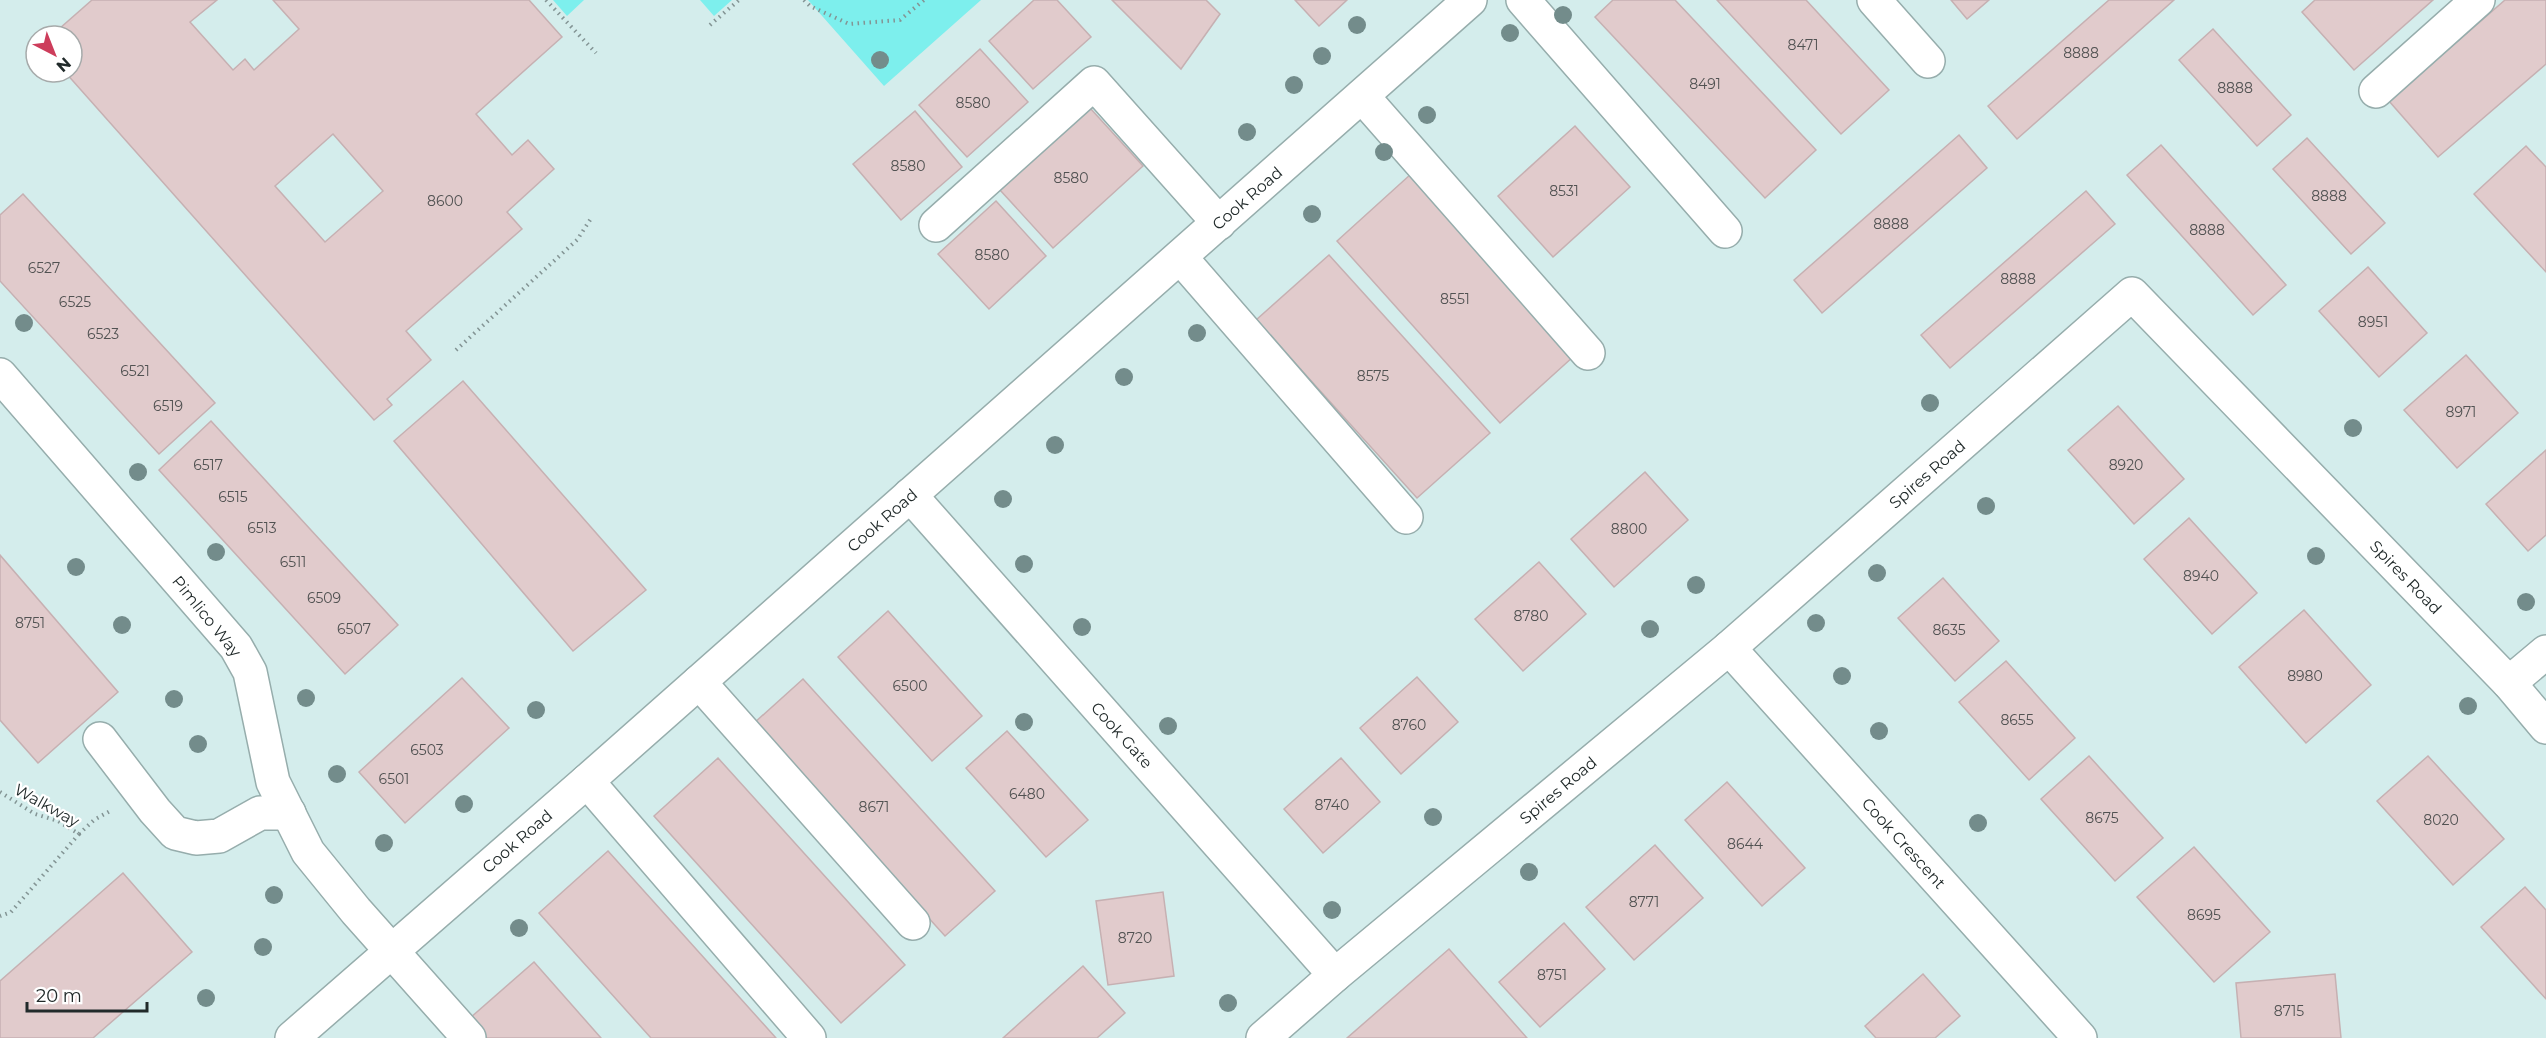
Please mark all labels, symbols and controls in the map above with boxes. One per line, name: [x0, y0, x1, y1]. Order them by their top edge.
north arrow: [24, 24, 84, 84]
house number: 8471: [1788, 36, 1818, 54]
house number: 8888: [2063, 44, 2099, 62]
text: N: [53, 53, 75, 76]
house number: 8491: [1689, 75, 1721, 93]
house number: 8888: [2217, 79, 2253, 97]
house number: 8580: [955, 94, 991, 112]
house number: 8580: [890, 157, 926, 175]
street label: Cook Road: [1208, 163, 1286, 234]
house number: 8580: [1053, 169, 1089, 187]
house number: 8531: [1549, 182, 1579, 200]
house number: 8888: [2311, 187, 2347, 205]
house number: 8600: [427, 192, 463, 210]
house number: 8888: [1873, 215, 1909, 233]
house number: 8888: [2189, 221, 2225, 239]
house number: 8580: [974, 246, 1010, 264]
house number: 6527: [28, 259, 60, 277]
house number: 8888: [2000, 270, 2036, 288]
house number: 8551: [1440, 290, 1470, 308]
house number: 6525: [59, 293, 91, 311]
house number: 8951: [2358, 313, 2388, 331]
house number: 6523: [87, 325, 119, 343]
house number: 6521: [120, 362, 150, 380]
house number: 8575: [1357, 367, 1389, 385]
house number: 6519: [153, 397, 183, 415]
house number: 8971: [2446, 403, 2476, 421]
street label: Spires Road: [1885, 436, 1969, 513]
house number: 6517: [193, 456, 223, 474]
house number: 8920: [2109, 456, 2143, 474]
street label: Cook Road: [843, 485, 921, 556]
house number: 6515: [218, 488, 248, 506]
house number: 6513: [247, 519, 277, 537]
house number: 8800: [1611, 520, 1647, 538]
street label: Spires Road: [2366, 537, 2445, 618]
house number: 6511: [280, 553, 306, 571]
house number: 8940: [2183, 567, 2219, 585]
street label: Pimlico Way: [168, 572, 245, 661]
house number: 6509: [307, 589, 341, 607]
house number: 8780: [1513, 607, 1549, 625]
house number: 8751: [15, 614, 45, 632]
house number: 6507: [337, 620, 371, 638]
house number: 8635: [1932, 621, 1966, 639]
house number: 8980: [2287, 667, 2323, 685]
house number: 6500: [893, 677, 928, 695]
street label: Cook Gate: [1087, 698, 1156, 772]
house number: 8655: [2000, 711, 2034, 729]
house number: 8760: [1392, 716, 1426, 734]
house number: 6503: [410, 741, 444, 759]
street label: Spires Road: [1516, 753, 1601, 828]
house number: 6501: [379, 770, 409, 788]
street label: Walkway: [11, 780, 83, 831]
house number: 6480: [1009, 785, 1045, 803]
street label: Cook Crescent: [1858, 794, 1950, 893]
house number: 8740: [1315, 796, 1349, 814]
house number: 8671: [859, 798, 889, 816]
street label: Cook Road: [478, 806, 556, 877]
house number: 8675: [2085, 809, 2119, 827]
house number: 8020: [2423, 811, 2459, 829]
house number: 8644: [1727, 835, 1764, 853]
house number: 8771: [1629, 893, 1659, 911]
house number: 8695: [2187, 906, 2221, 924]
house number: 8720: [1118, 929, 1152, 947]
house number: 8751: [1537, 966, 1567, 984]
scale bar: [27, 975, 147, 1013]
text: 20 m: [36, 985, 82, 1007]
house number: 8715: [2274, 1002, 2304, 1020]

